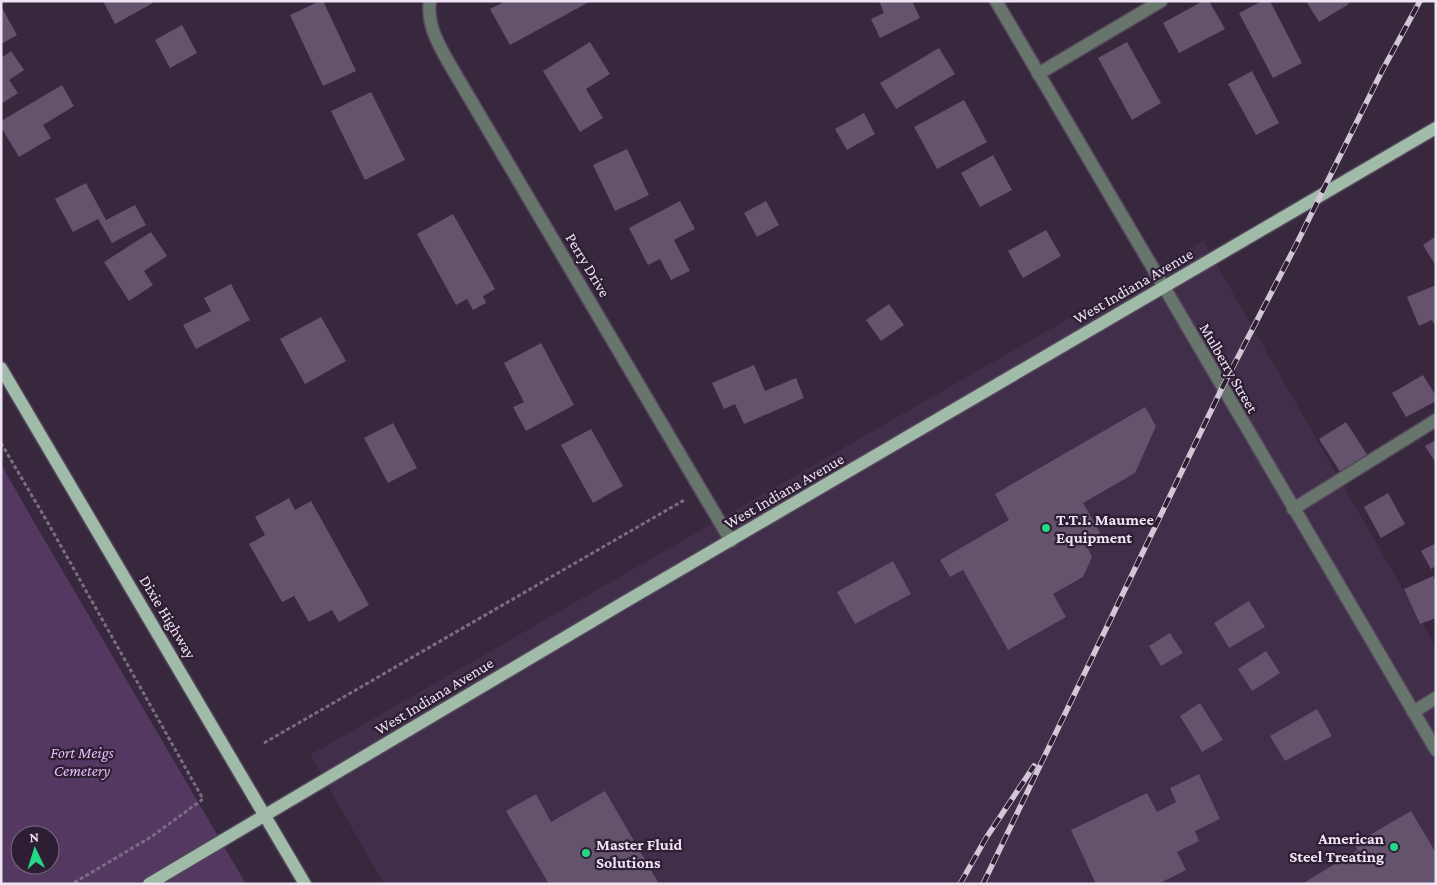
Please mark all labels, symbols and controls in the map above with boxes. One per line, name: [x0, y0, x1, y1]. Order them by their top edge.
street label: Perry Drive: [561, 230, 614, 300]
street label: West Indiana Avenue: [1070, 245, 1196, 327]
street label: Mulberry Street: [1196, 320, 1262, 417]
street label: West Indiana Avenue: [721, 450, 847, 532]
place label: T.T.I. Maumee Equipment: [1056, 511, 1154, 546]
marker: T.T.I. Maumee Equipment: [1040, 522, 1052, 534]
street label: Dixie Highway: [136, 572, 200, 663]
street label: West Indiana Avenue: [372, 654, 496, 738]
park label: Fort Meigs Cemetery: [50, 744, 114, 780]
north arrow: [10, 825, 60, 875]
text: N: [29, 829, 40, 845]
place label: American Steel Treating: [1289, 830, 1384, 865]
place label: Master Fluid Solutions: [596, 836, 683, 871]
marker: American Steel Treating: [1388, 841, 1400, 853]
marker: Master Fluid Solutions: [580, 847, 592, 859]

